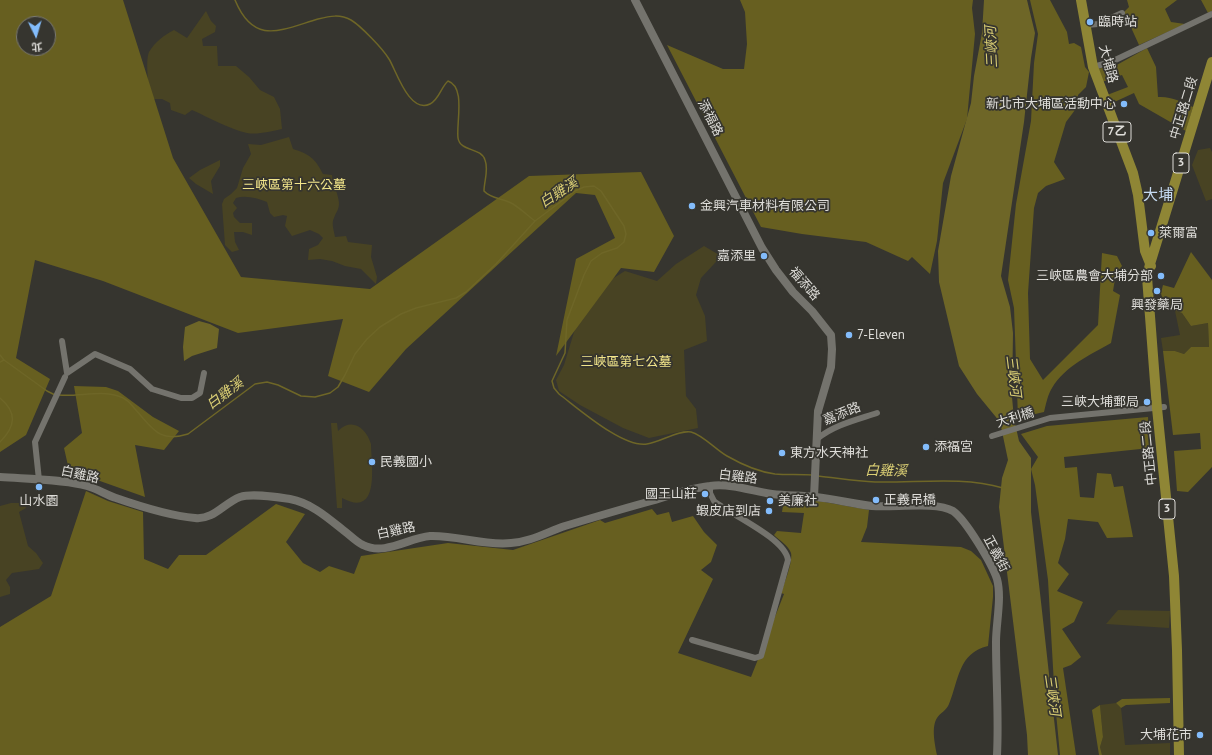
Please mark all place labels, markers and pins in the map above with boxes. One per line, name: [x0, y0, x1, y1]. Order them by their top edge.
place label: 臨時站: [1098, 14, 1137, 30]
marker: 臨時站: [1085, 17, 1095, 27]
place label: 新北市大埔區活動中心: [986, 96, 1116, 112]
marker: 新北市大埔區活動中心: [1119, 99, 1129, 109]
place label: 金興汽車材料有限公司: [700, 198, 830, 214]
marker: 金興汽車材料有限公司: [687, 201, 697, 211]
place label: 萊爾富: [1159, 225, 1198, 241]
marker: 萊爾富: [1146, 228, 1156, 238]
place label: 嘉添里: [717, 248, 756, 264]
marker: 嘉添里: [759, 251, 769, 261]
place label: 三峽區農會大埔分部: [1036, 268, 1153, 284]
marker: 三峽區農會大埔分部: [1156, 271, 1166, 281]
marker: 興發藥局: [1152, 286, 1162, 296]
place label: 興發藥局: [1131, 297, 1183, 313]
place label: 7-Eleven: [857, 327, 905, 343]
marker: 7-Eleven: [844, 330, 854, 340]
place label: 三峽大埔郵局: [1061, 394, 1139, 410]
marker: 三峽大埔郵局: [1142, 397, 1152, 407]
place label: 添福宮: [934, 439, 973, 455]
marker: 添福宮: [921, 442, 931, 452]
place label: 東方水天神社: [790, 445, 868, 461]
marker: 東方水天神社: [777, 448, 787, 458]
place label: 民義國小: [380, 454, 432, 470]
marker: 民義國小: [367, 457, 377, 467]
marker: 山水園: [34, 482, 44, 492]
place label: 國王山莊: [645, 486, 697, 502]
marker: 國王山莊: [700, 489, 710, 499]
place label: 正義吊橋: [884, 492, 936, 508]
place label: 山水園: [20, 493, 58, 509]
place label: 美廉社: [778, 493, 817, 509]
marker: 正義吊橋: [871, 495, 881, 505]
marker: 美廉社: [765, 496, 775, 506]
place label: 蝦皮店到店: [696, 503, 761, 519]
marker: 蝦皮店到店: [764, 506, 774, 516]
place label: 大埔花市: [1140, 727, 1192, 743]
marker: 大埔花市: [1195, 730, 1205, 740]

